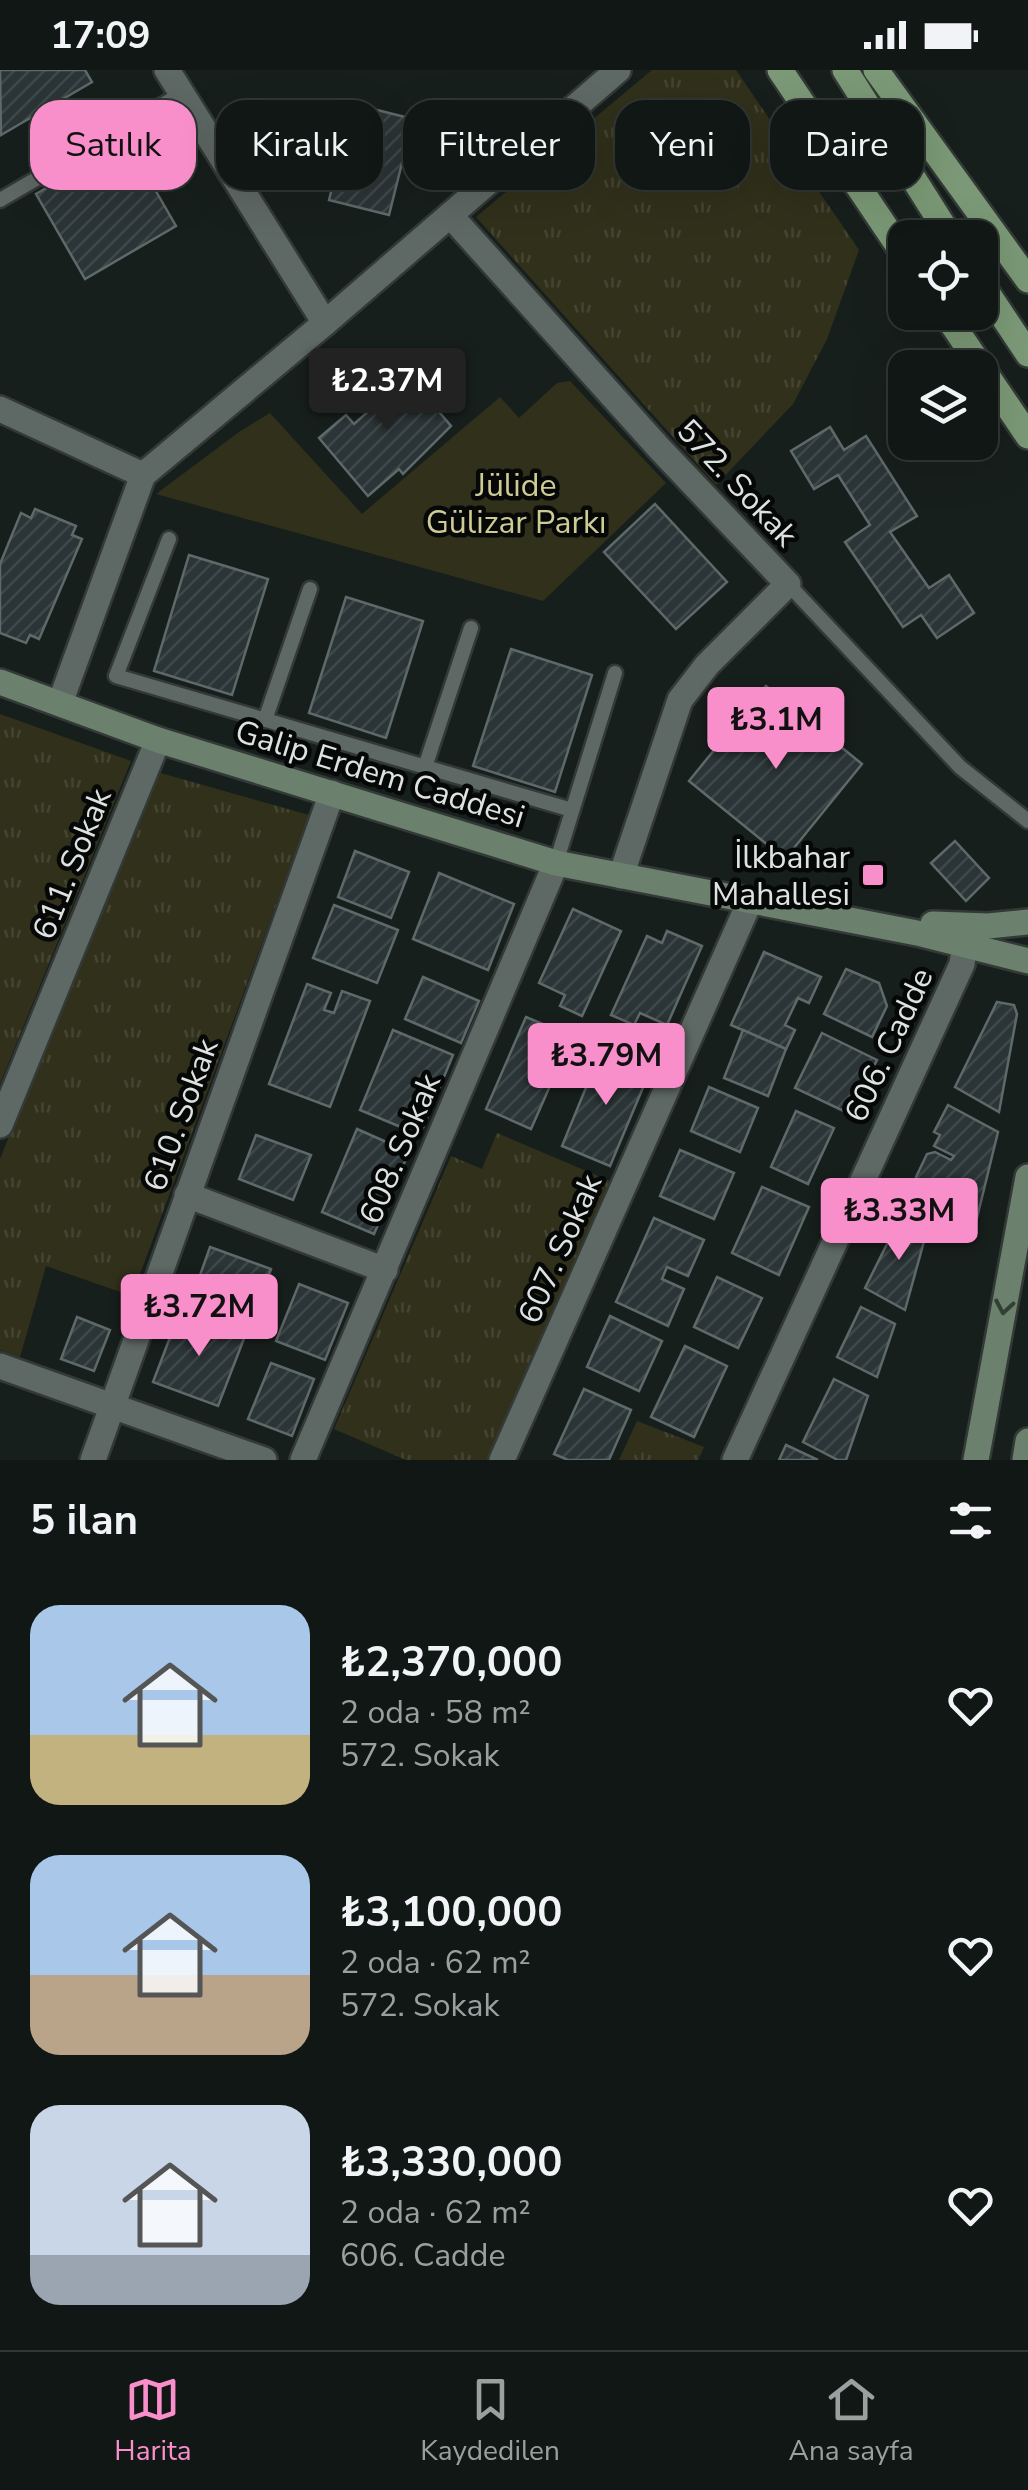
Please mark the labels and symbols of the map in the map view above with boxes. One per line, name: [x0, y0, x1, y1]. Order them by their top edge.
pin: ₺2.37M: [306, 348, 468, 433]
street label: 572. Sokak: [667, 410, 808, 557]
park label: Jülide Gülizar Parkı: [426, 464, 606, 544]
pin: ₺3.1M: [706, 687, 846, 772]
street label: Galip Erdem Caddesi: [230, 710, 530, 838]
street label: 611. Sokak: [22, 781, 122, 946]
place label: İlkbahar Mahallesi: [712, 836, 851, 916]
marker: İlkbahar Mahallesi: [860, 862, 886, 888]
street label: 606. Cadde: [835, 961, 943, 1129]
pin: ₺3.79M: [525, 1023, 687, 1108]
street label: 610. Sokak: [134, 1032, 229, 1197]
street label: 608. Sokak: [349, 1066, 451, 1231]
street label: 607. Sokak: [508, 1167, 612, 1331]
pin: ₺3.33M: [818, 1178, 980, 1263]
pin: ₺3.72M: [118, 1274, 280, 1359]
one-way arrow: [994, 1299, 1015, 1316]

